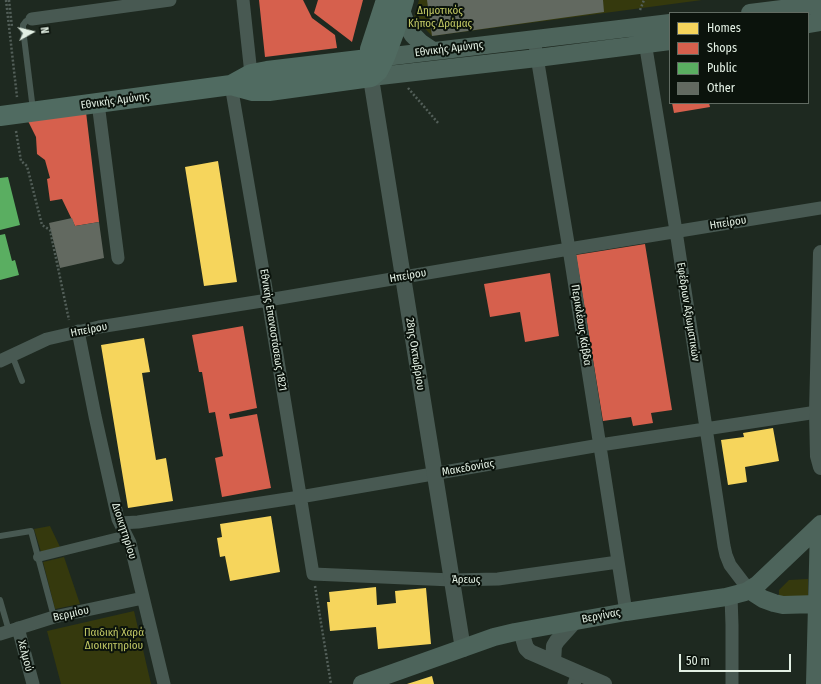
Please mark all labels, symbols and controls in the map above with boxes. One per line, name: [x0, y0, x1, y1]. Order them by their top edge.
park label: Δημοτικός Κήπος Δράμας: [408, 4, 472, 30]
north arrow: [12, 12, 52, 52]
legend: [669, 12, 809, 104]
text: Homes: [707, 21, 741, 35]
text: N: [37, 26, 51, 34]
street label: Εθνικής Αμύνης: [414, 38, 484, 60]
text: Shops: [707, 41, 737, 55]
text: Public: [707, 61, 737, 75]
text: Other: [707, 81, 735, 95]
street label: Εθνικής Αμύνης: [80, 90, 150, 112]
street label: Ηπείρου: [709, 214, 747, 232]
street label: Εφέδρων Αξιωματικών: [674, 262, 702, 362]
street label: Ηπείρου: [389, 266, 427, 286]
street label: Εθνικής Επαναστάσεως 1821: [257, 268, 289, 392]
street label: Περικλέους Κάβδα: [568, 283, 594, 367]
street label: 28ης Οκτωβρίου: [403, 317, 427, 391]
street label: Ηπείρου: [70, 320, 108, 340]
street label: Μακεδονίας: [441, 457, 495, 479]
street label: Διοικητηρίου: [109, 501, 139, 561]
street label: Άρεως: [452, 573, 480, 587]
street label: Βερμίου: [52, 603, 90, 625]
street label: Βεργίνας: [581, 606, 621, 626]
park label: Παιδική Χαρά Διοικητηρίου: [84, 626, 144, 652]
street label: Χελμού: [14, 639, 36, 673]
scale bar: [681, 646, 793, 672]
text: 50 m: [686, 654, 710, 668]

